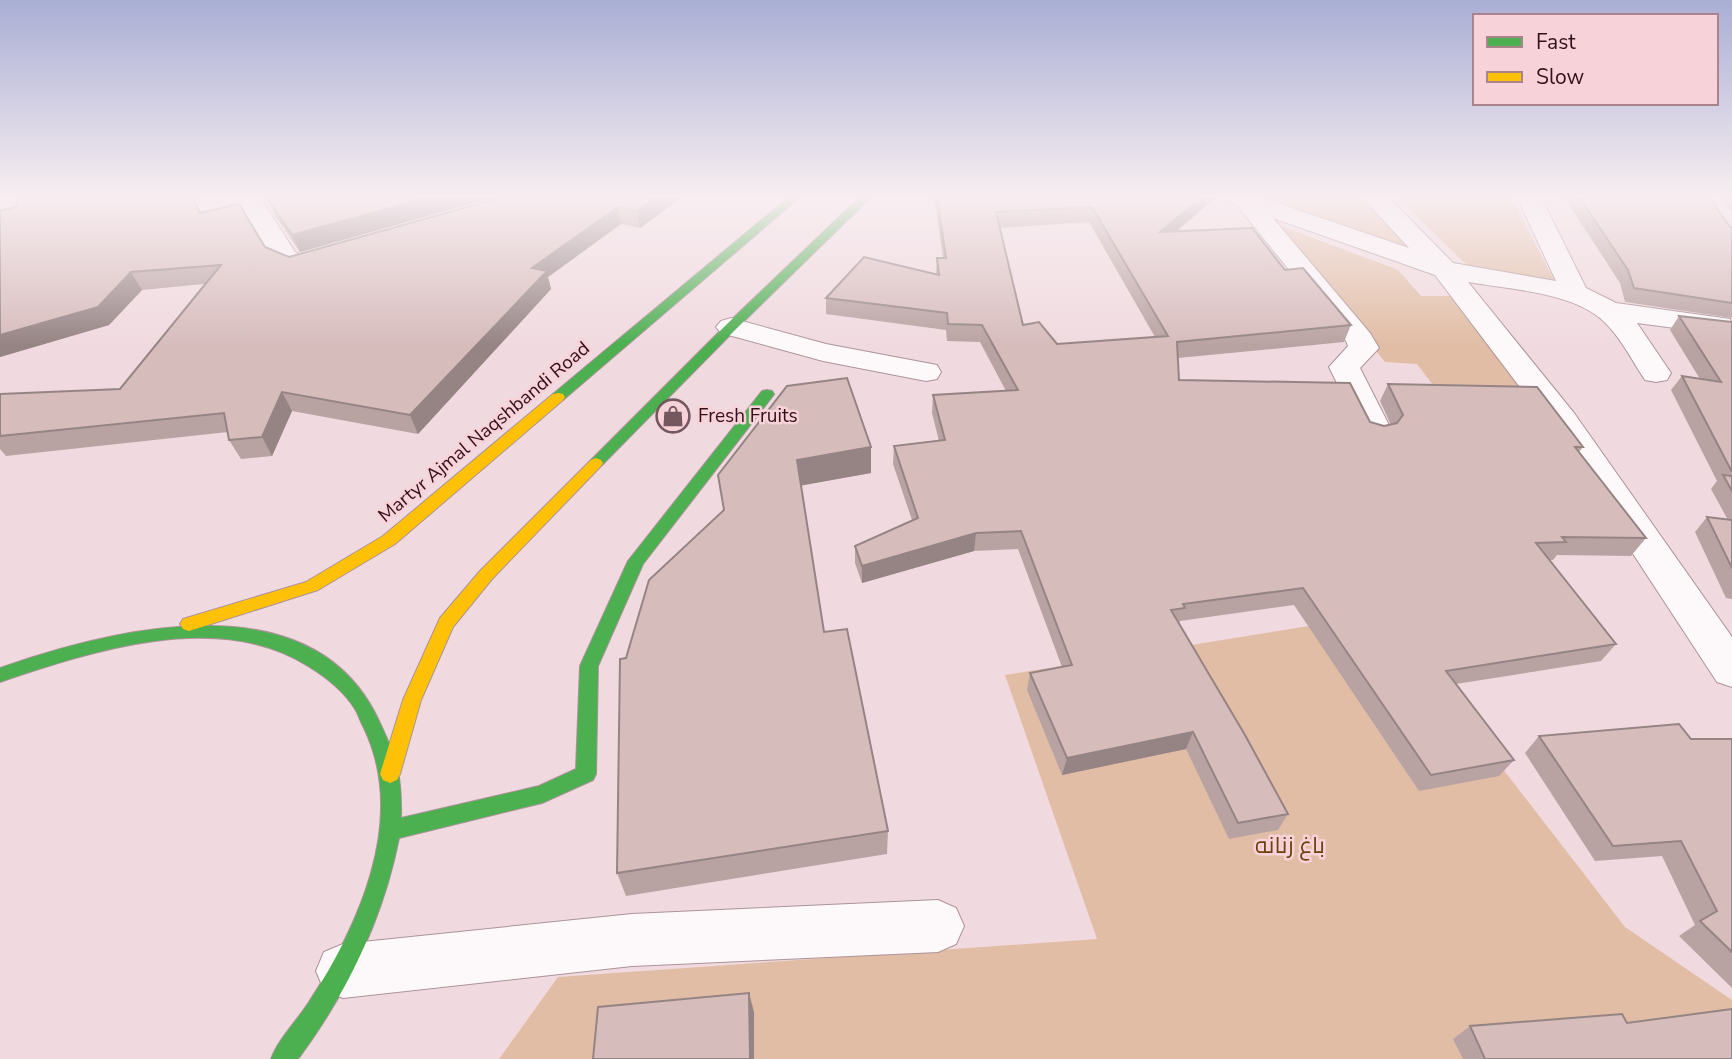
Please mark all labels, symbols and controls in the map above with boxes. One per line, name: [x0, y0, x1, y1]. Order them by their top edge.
legend: [1473, 14, 1718, 105]
text: Fast: [1536, 28, 1576, 56]
text: Slow: [1536, 63, 1585, 91]
street label: Martyr Ajmal Naqshbandi Road: [373, 336, 595, 528]
shop icon: Fresh Fruits: [654, 397, 692, 435]
place label: Fresh Fruits: [698, 403, 798, 429]
park label: باغ زنانه: [1255, 830, 1325, 861]

